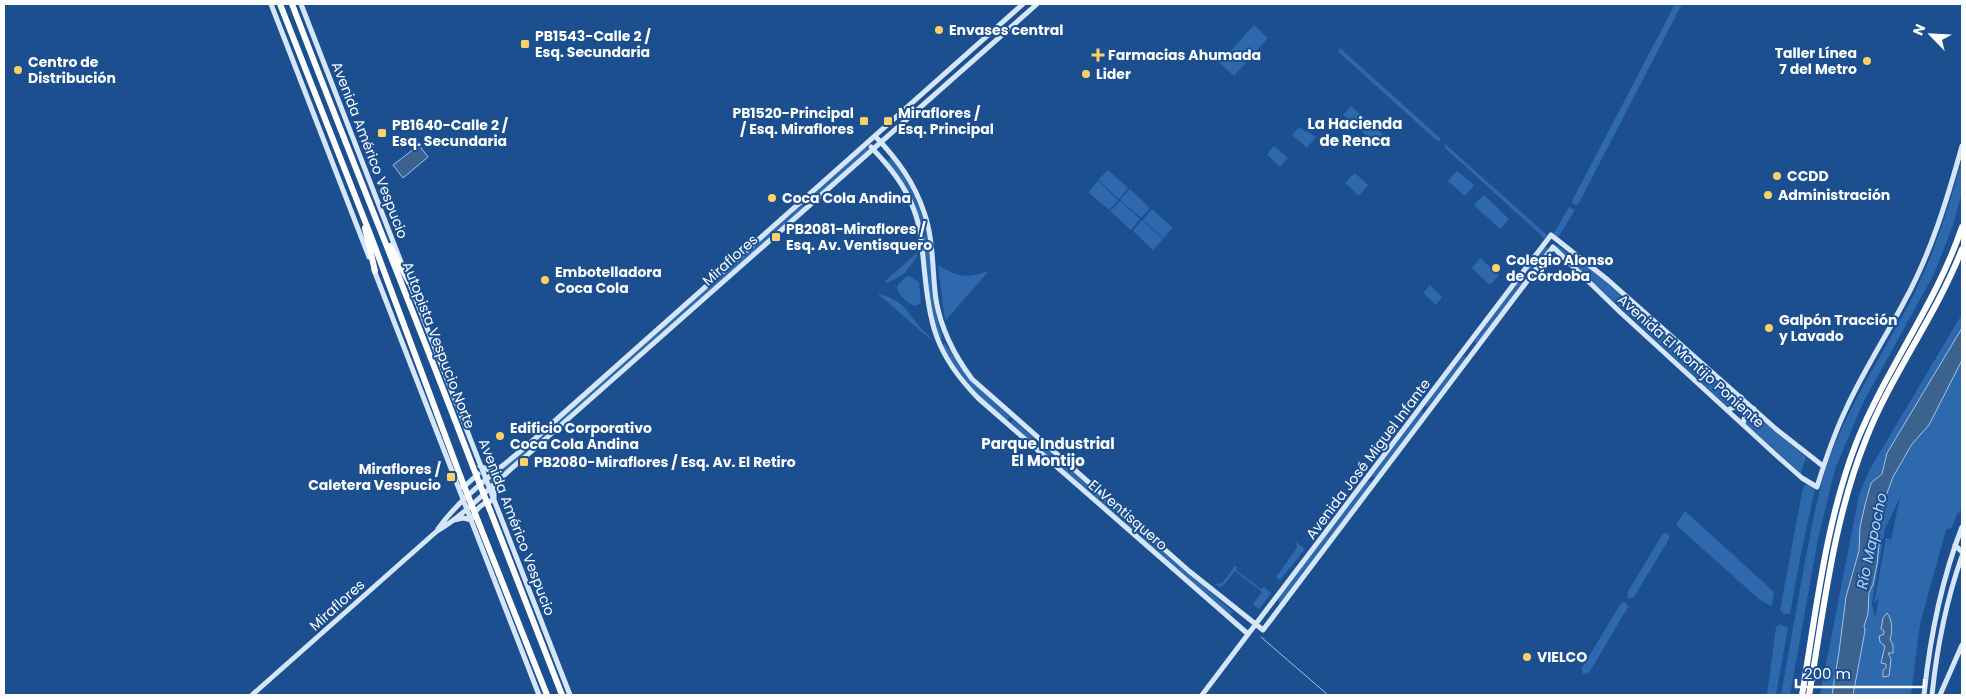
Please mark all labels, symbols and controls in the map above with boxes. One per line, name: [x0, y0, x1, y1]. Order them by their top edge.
north arrow: [1906, 10, 1956, 60]
place label: Envases central: [949, 20, 1063, 40]
text: N: [1908, 21, 1930, 39]
marker: Envases central: [933, 24, 945, 36]
place label: PB1543-Calle 2 / Esq. Secundaria: [535, 26, 651, 62]
marker: PB1543-Calle 2 / Esq. Secundaria: [519, 38, 531, 50]
place label: Taller Línea 7 del Metro: [1775, 43, 1857, 79]
place label: Farmacias Ahumada: [1108, 45, 1261, 65]
marker: Farmacias Ahumada: [1092, 49, 1104, 61]
place label: Centro de Distribución: [28, 52, 116, 88]
marker: Taller Línea 7 del Metro: [1861, 55, 1873, 67]
street label: Avenida Américo Vespucio: [327, 59, 413, 241]
marker: Centro de Distribución: [12, 64, 24, 76]
place label: Lider: [1096, 64, 1131, 84]
marker: Lider: [1080, 68, 1092, 80]
place label: PB1520-Principal / Esq. Miraflores: [732, 103, 854, 139]
place label: Miraflores / Esq. Principal: [898, 103, 994, 139]
district label: La Hacienda de Renca: [1308, 113, 1402, 151]
place label: PB1640-Calle 2 / Esq. Secundaria: [392, 115, 509, 151]
marker: PB1520-Principal / Esq. Miraflores: [858, 115, 870, 127]
marker: Miraflores / Esq. Principal: [882, 115, 894, 127]
marker: PB1640-Calle 2 / Esq. Secundaria: [376, 127, 388, 139]
place label: CCDD: [1787, 166, 1829, 186]
marker: CCDD: [1771, 170, 1783, 182]
place label: Administración: [1778, 185, 1890, 205]
place label: Coca Cola Andina: [782, 188, 911, 208]
marker: Administración: [1762, 189, 1774, 201]
marker: Coca Cola Andina: [766, 192, 778, 204]
place label: PB2081-Miraflores / Esq. Av. Ventisquero: [786, 219, 932, 255]
street label: Miraflores: [698, 230, 762, 290]
marker: PB2081-Miraflores / Esq. Av. Ventisquero: [770, 231, 782, 243]
place label: Colegio Alonso de Córdoba: [1506, 250, 1613, 286]
street label: Autopista Vespucio Norte: [398, 259, 480, 432]
place label: Embotelladora Coca Cola: [555, 262, 662, 298]
marker: Colegio Alonso de Córdoba: [1490, 262, 1502, 274]
marker: Embotelladora Coca Cola: [539, 274, 551, 286]
street label: Avenida El Montijo Poniente: [1613, 290, 1769, 433]
place label: Galpón Tracción y Lavado: [1778, 310, 1897, 346]
marker: Galpón Tracción y Lavado: [1763, 322, 1775, 334]
street label: Avenida José Miguel Infante: [1301, 374, 1435, 543]
place label: Edificio Corporativo Coca Cola Andina: [510, 418, 652, 454]
marker: Edificio Corporativo Coca Cola Andina: [494, 430, 506, 442]
district label: Parque Industrial El Montijo: [981, 433, 1115, 471]
street label: Avenida Américo Vespucio: [474, 436, 560, 618]
place label: PB2080-Miraflores / Esq. Av. El Retiro: [534, 452, 796, 472]
marker: PB2080-Miraflores / Esq. Av. El Retiro: [518, 456, 530, 468]
place label: Miraflores / Caletera Vespucio: [308, 459, 442, 495]
marker: Miraflores / Caletera Vespucio: [445, 471, 457, 483]
street label: El Ventisquero: [1084, 475, 1172, 555]
water label: Río Mapocho: [1851, 491, 1892, 591]
street label: Miraflores: [305, 575, 369, 635]
place label: VIELCO: [1537, 647, 1587, 667]
marker: VIELCO: [1521, 651, 1533, 663]
scale bar: [1796, 656, 1924, 688]
text: 200 m: [1804, 663, 1851, 684]

